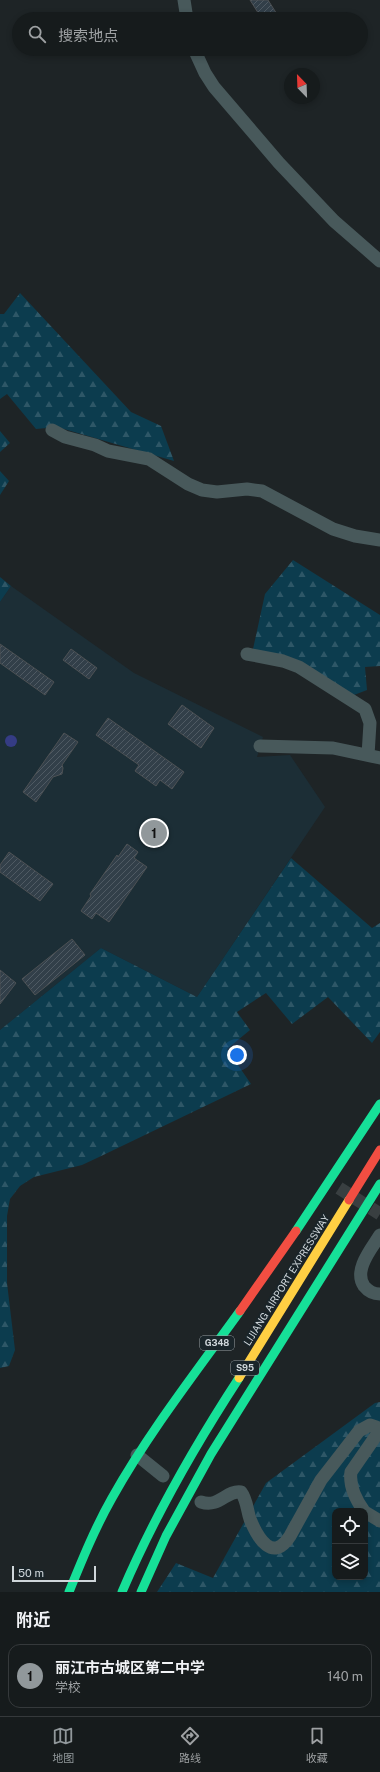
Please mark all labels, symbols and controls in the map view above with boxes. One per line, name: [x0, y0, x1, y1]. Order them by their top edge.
search box: [12, 12, 368, 56]
icon: search: [26, 23, 48, 45]
text: 搜索地点: [58, 27, 118, 44]
north arrow: [284, 68, 320, 104]
pin: 1: [141, 818, 167, 848]
your location: [227, 1045, 247, 1065]
street label: LIJIANG AIRPORT EXPRESSWAY: [241, 1212, 331, 1348]
road number: G348: [200, 1336, 234, 1350]
road number: S95: [231, 1361, 259, 1375]
map controls: [332, 1508, 368, 1580]
button: locate: [332, 1508, 368, 1544]
button: layers: [332, 1544, 368, 1580]
scale bar: [12, 1564, 96, 1583]
text: 50 m: [18, 1567, 44, 1579]
text: 附近: [16, 1610, 50, 1630]
text: 丽江市古城区第二中学: [55, 1659, 205, 1676]
text: 1: [27, 1669, 33, 1684]
text: 140 m: [327, 1669, 363, 1684]
text: 学校: [55, 1680, 81, 1695]
tab: 地图: [52, 1725, 74, 1765]
tab: 路线: [179, 1725, 201, 1765]
tab: 收藏: [306, 1725, 328, 1765]

